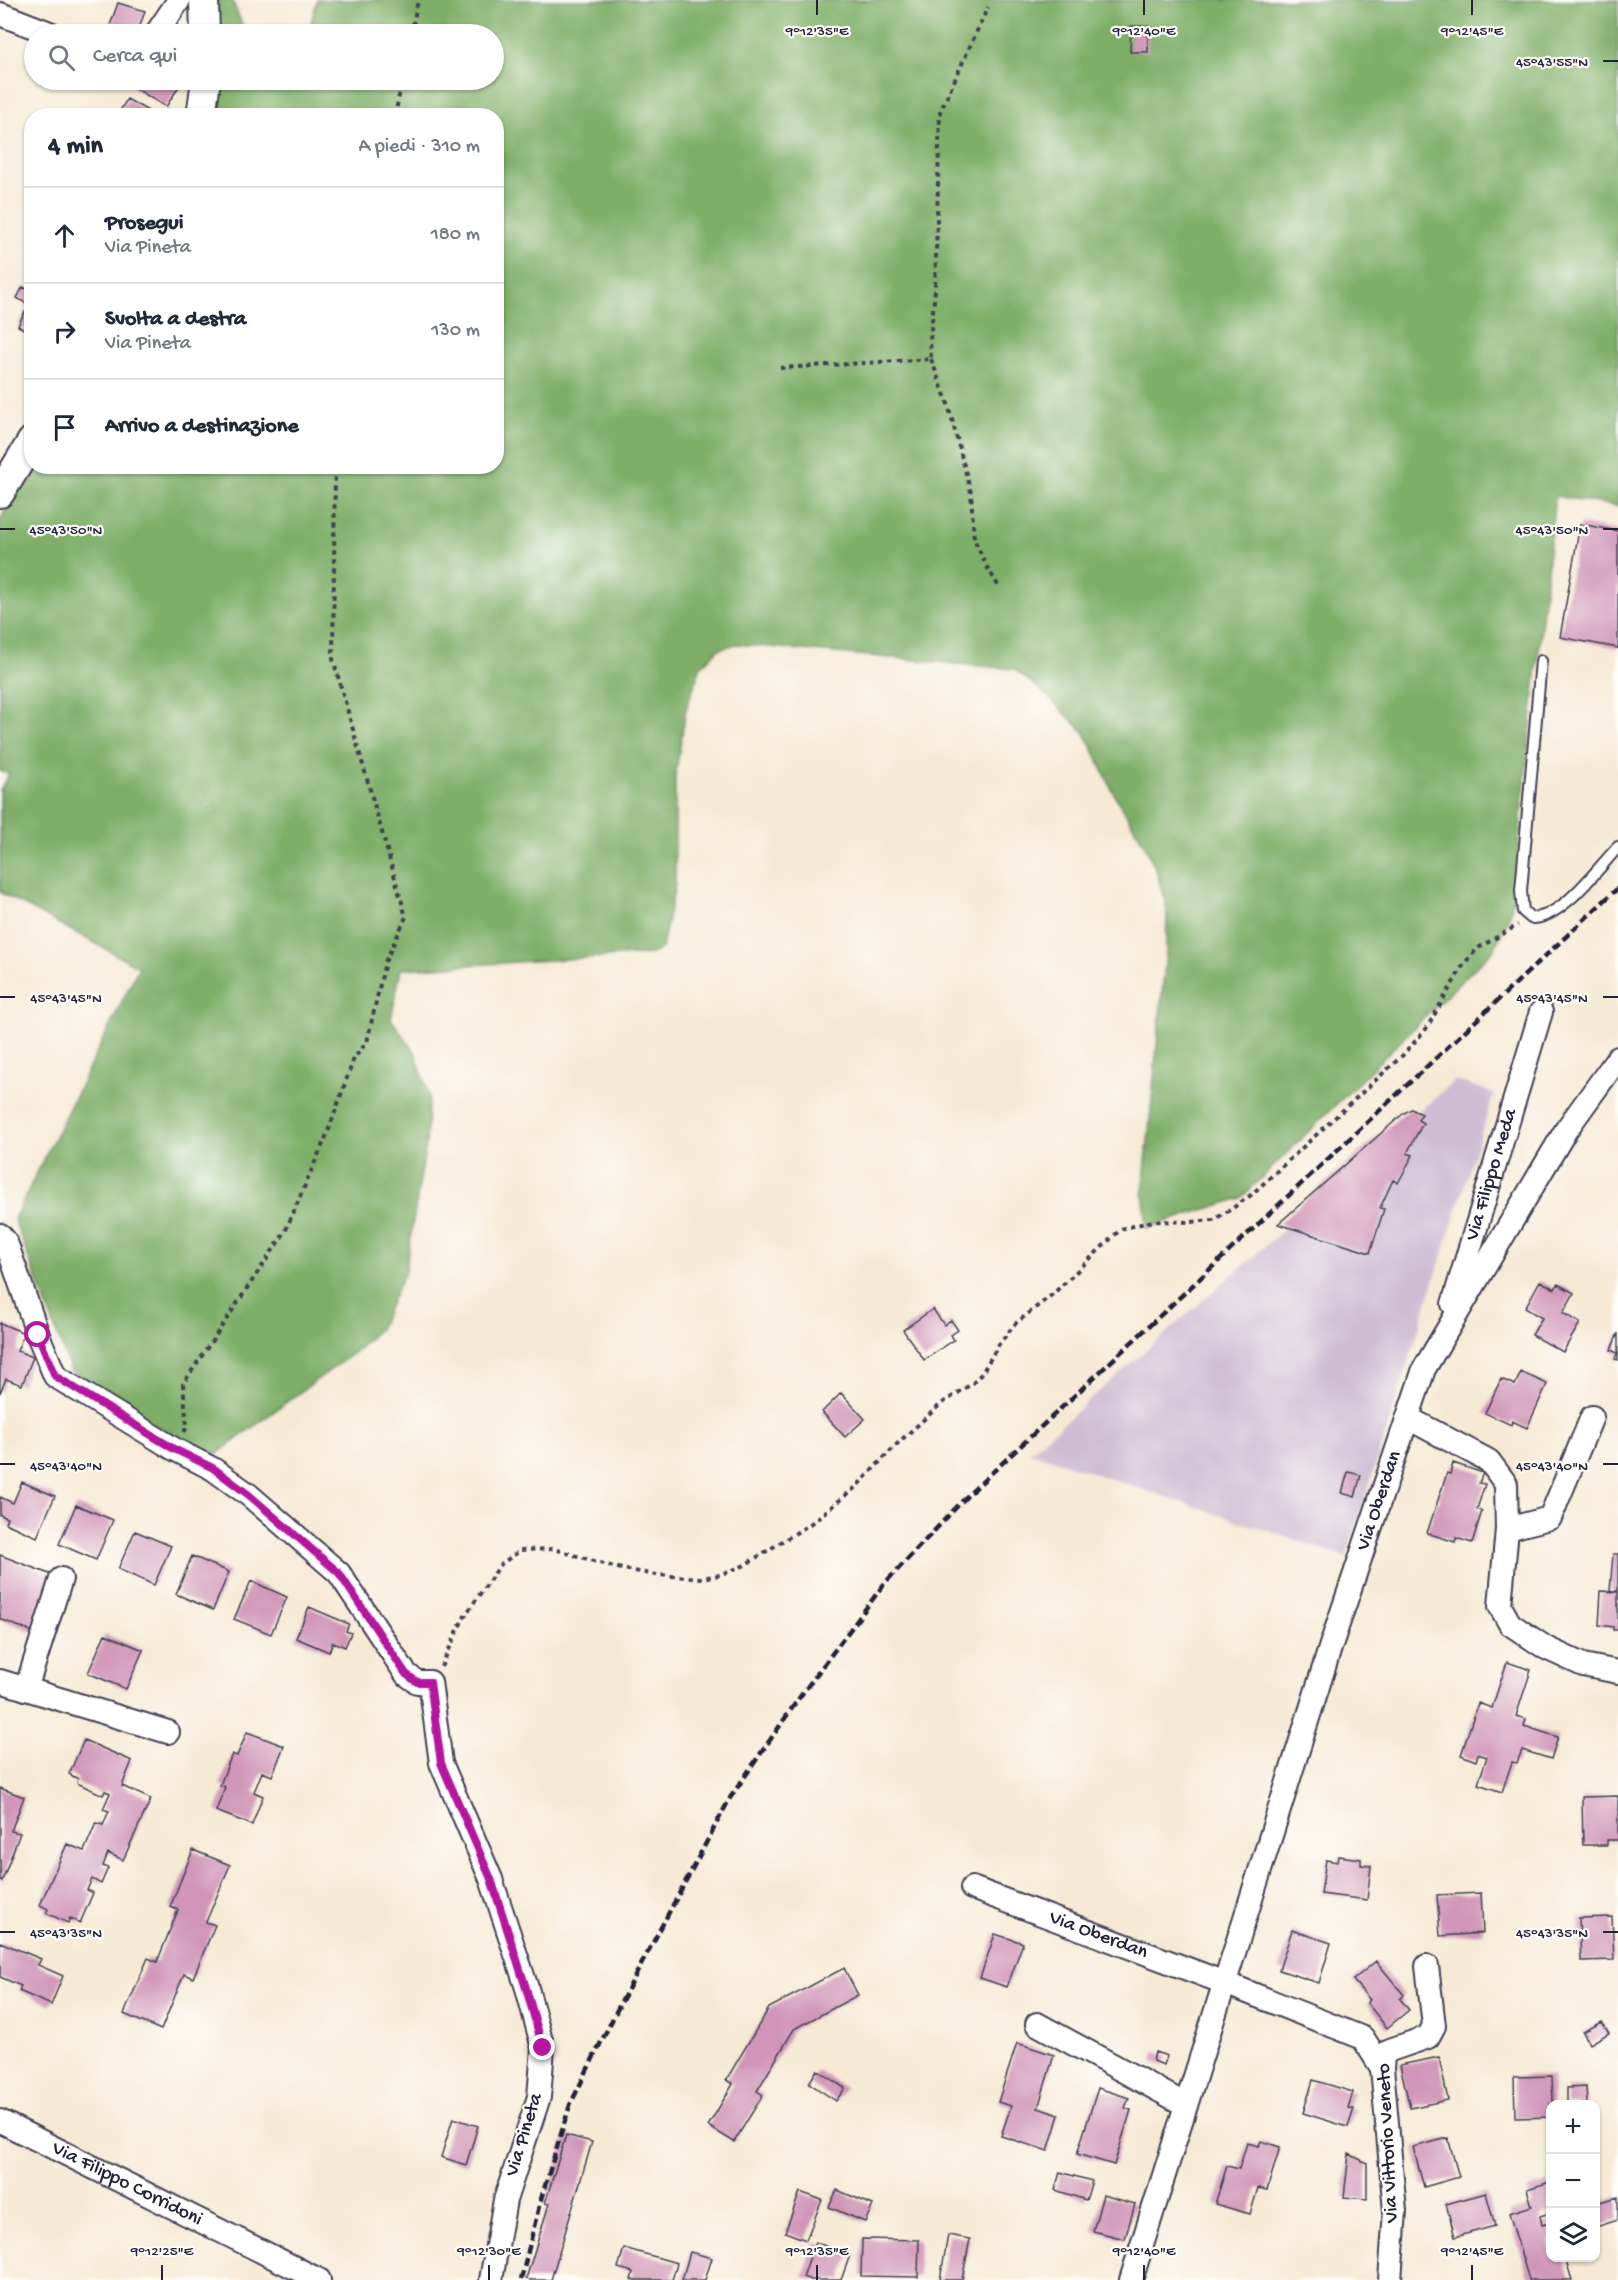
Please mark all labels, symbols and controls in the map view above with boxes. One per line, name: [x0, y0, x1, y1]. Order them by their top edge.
text: 9°12'35"E: [785, 23, 849, 41]
text: 9°12'40"E: [1112, 23, 1176, 41]
text: 9°12'45"E: [1440, 23, 1504, 41]
search box: [24, 24, 504, 90]
icon: search: [45, 41, 78, 74]
text: Cerca qui: [93, 44, 177, 70]
text: 45°43'55"N: [1516, 54, 1588, 72]
text: 4 min: [48, 132, 103, 163]
text: A piedi · 310 m: [358, 136, 480, 159]
text: Prosegui: [105, 211, 183, 237]
icon: ahead: [48, 219, 81, 252]
text: 180 m: [431, 224, 480, 247]
text: Via Pineta: [105, 237, 191, 260]
text: Svolta a destra: [105, 307, 246, 333]
icon: right: [48, 315, 81, 348]
text: 130 m: [431, 320, 480, 343]
text: Via Pineta: [105, 333, 191, 356]
icon: arrive: [48, 411, 81, 444]
text: Arrivo a destinazione: [105, 414, 299, 440]
text: 45°43'50"N: [30, 522, 103, 540]
text: 45°43'50"N: [1516, 522, 1589, 540]
text: 45°43'45"N: [30, 990, 102, 1008]
text: 45°43'45"N: [1516, 990, 1588, 1008]
street label: Via Filippo Meda: [1461, 1105, 1523, 1244]
route start: [24, 1321, 50, 1347]
street label: Via Oberdan: [1352, 1447, 1407, 1554]
text: 45°43'40"N: [30, 1458, 102, 1476]
text: 45°43'40"N: [1516, 1458, 1588, 1476]
street label: Via Oberdan: [1045, 1906, 1151, 1965]
text: 45°43'35"N: [30, 1925, 102, 1943]
text: 45°43'35"N: [1516, 1925, 1588, 1943]
route end: [529, 2034, 555, 2060]
street label: Via Vittorio Veneto: [1373, 2063, 1405, 2224]
street label: Via Pineta: [501, 2090, 549, 2180]
map controls: [1546, 2100, 1600, 2262]
button: +: [1546, 2100, 1600, 2154]
street label: Via Filippo Corridoni: [47, 2137, 206, 2231]
button: −: [1546, 2154, 1600, 2208]
button: layers: [1546, 2208, 1600, 2262]
text: 9°12'25"E: [130, 2243, 194, 2261]
text: 9°12'30"E: [456, 2243, 521, 2261]
text: 9°12'35"E: [785, 2243, 849, 2261]
text: 9°12'40"E: [1112, 2243, 1176, 2261]
text: 9°12'45"E: [1440, 2243, 1504, 2261]

